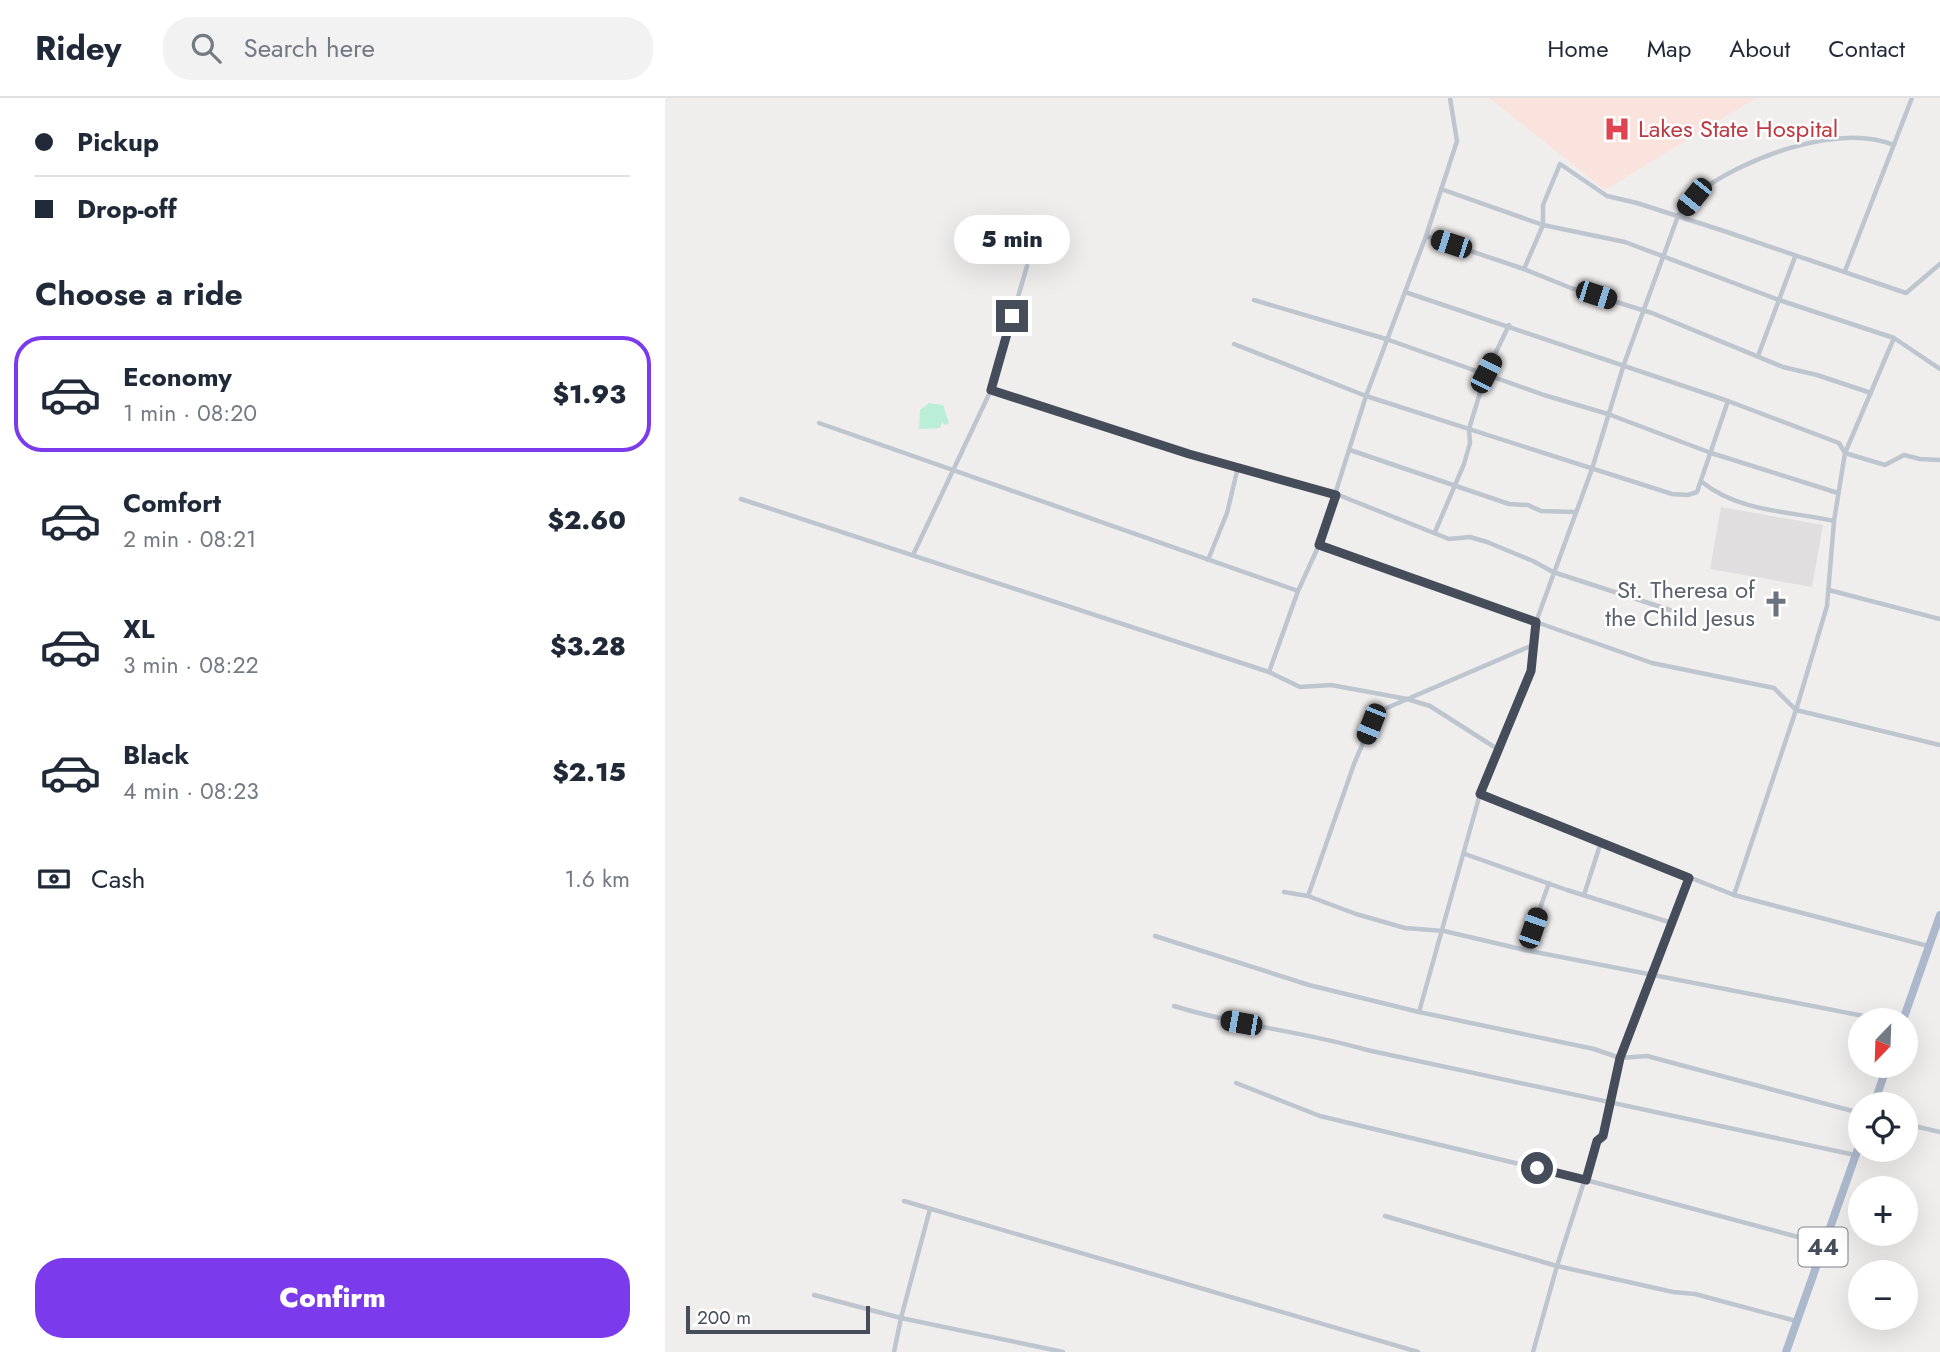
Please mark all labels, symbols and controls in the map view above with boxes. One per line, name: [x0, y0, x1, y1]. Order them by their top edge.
search box: [163, 17, 653, 80]
text: Ridey: [35, 25, 121, 72]
icon: search: [187, 29, 225, 67]
text: Search here: [243, 29, 375, 67]
text: Home: [1547, 31, 1609, 66]
text: Map: [1647, 31, 1691, 66]
text: About: [1729, 31, 1790, 66]
text: Contact: [1828, 31, 1905, 66]
place label: Lakes State Hospital: [1638, 111, 1838, 146]
hospital icon: Lakes State Hospital: [1602, 114, 1632, 144]
text: Pickup: [77, 123, 159, 161]
car: [1673, 174, 1716, 220]
text: Drop-off: [77, 190, 177, 228]
callout: 5 min: [954, 214, 1070, 264]
text: 5 min: [981, 222, 1043, 256]
car: [1428, 228, 1475, 260]
text: Choose a ride: [35, 271, 243, 317]
car: [1573, 279, 1620, 311]
route end: [996, 300, 1028, 332]
car: [1468, 350, 1505, 396]
text: Economy: [123, 358, 232, 396]
icon: car: [39, 363, 102, 426]
text: $1.93: [552, 375, 626, 413]
text: 1 min · 08:20: [123, 396, 257, 430]
text: Comfort: [123, 484, 221, 522]
icon: car: [39, 489, 102, 552]
text: $2.60: [547, 501, 626, 539]
text: 2 min · 08:21: [123, 522, 256, 556]
place label: St. Theresa of the Child Jesus: [1605, 572, 1756, 635]
church icon: St. Theresa of the Child Jesus: [1761, 589, 1791, 619]
text: XL: [123, 610, 155, 648]
icon: car: [39, 615, 102, 678]
text: $3.28: [550, 627, 626, 665]
text: 3 min · 08:22: [123, 648, 259, 682]
car: [1354, 701, 1389, 747]
text: Black: [123, 736, 189, 774]
icon: car: [39, 741, 102, 804]
text: $2.15: [552, 753, 626, 791]
text: 4 min · 08:23: [123, 774, 259, 808]
icon: cash: [35, 860, 73, 898]
text: Cash: [91, 860, 145, 898]
text: 1.6 km: [565, 862, 630, 896]
car: [1517, 905, 1550, 951]
north arrow: [1848, 1008, 1918, 1078]
map controls: [1848, 1008, 1918, 1330]
car: [1219, 1009, 1264, 1037]
button: locate: [1848, 1092, 1918, 1162]
route start: [1521, 1152, 1553, 1184]
button: +: [1848, 1176, 1918, 1246]
road number: 44: [1799, 1228, 1847, 1266]
button: Confirm: [35, 1258, 630, 1338]
button: −: [1848, 1260, 1918, 1330]
scale bar: [686, 1303, 870, 1335]
text: 200 m: [697, 1304, 751, 1331]

